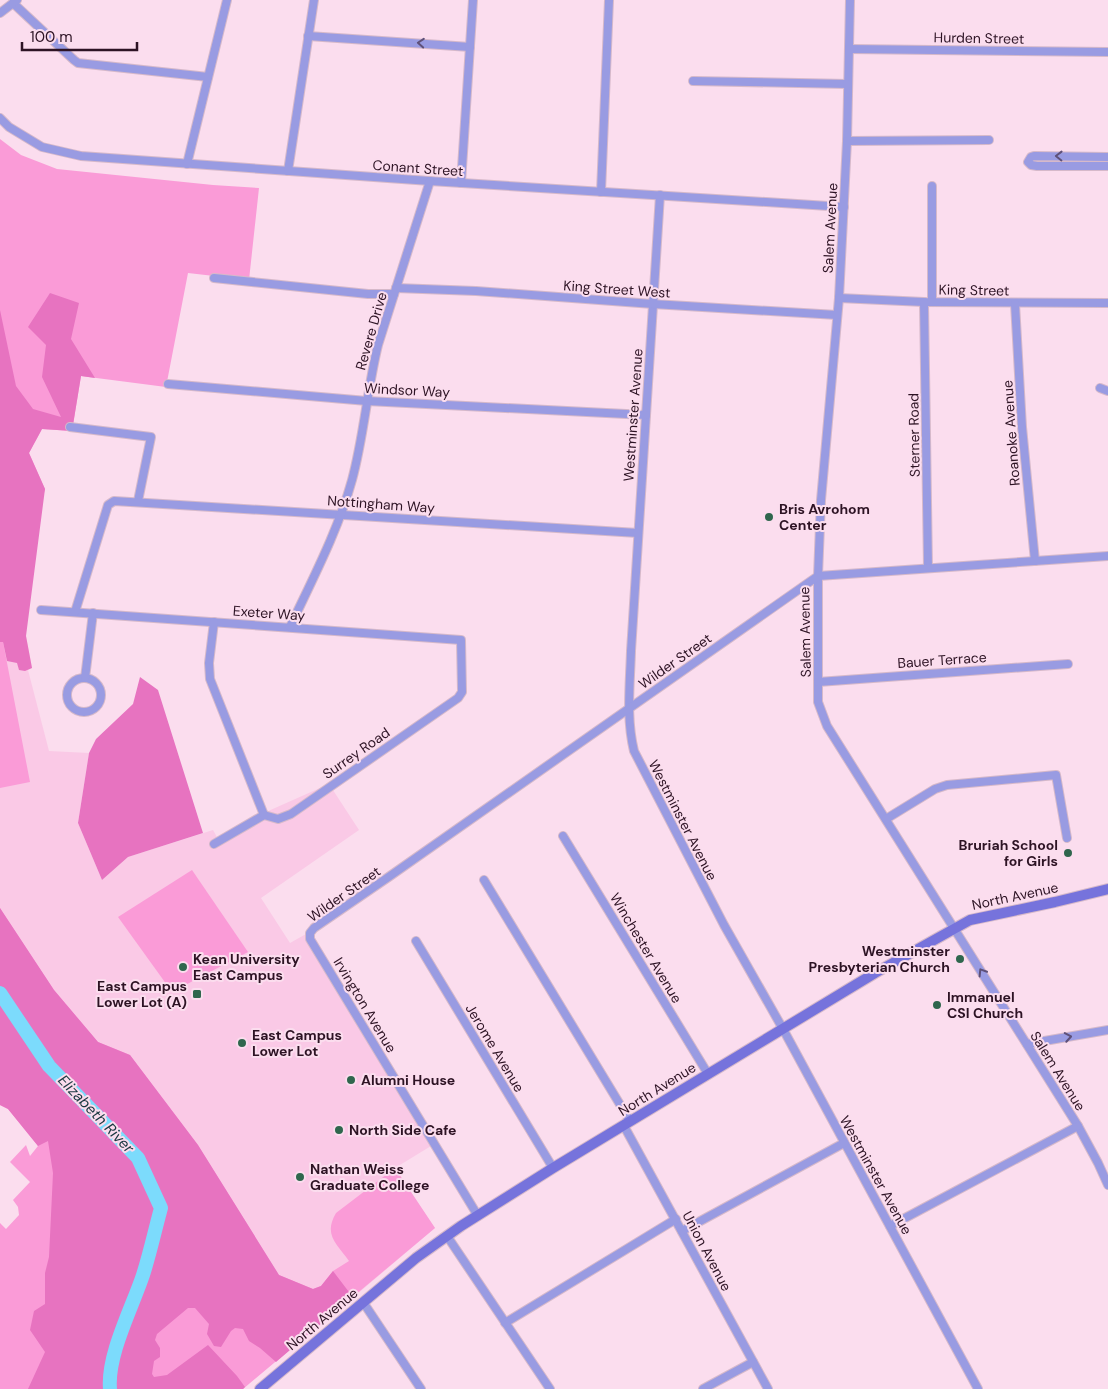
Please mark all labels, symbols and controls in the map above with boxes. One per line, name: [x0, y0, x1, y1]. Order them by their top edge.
scale bar: [22, 20, 138, 52]
text: 100 m: [30, 27, 73, 47]
street label: Hurden Street: [934, 28, 1024, 48]
one-way arrow: [417, 38, 425, 49]
one-way arrow: [1055, 151, 1063, 162]
street label: Conant Street: [372, 156, 464, 180]
street label: Salem Avenue: [819, 182, 841, 274]
street label: King Street West: [563, 276, 671, 302]
street label: King Street: [938, 280, 1010, 300]
street label: Revere Drive: [351, 290, 391, 372]
street label: Westminster Avenue: [619, 348, 647, 482]
street label: Windsor Way: [364, 379, 451, 401]
street label: Roanoke Avenue: [998, 379, 1024, 486]
street label: Sterner Road: [904, 393, 924, 477]
street label: Nottingham Way: [327, 491, 436, 517]
place label: Bris Avrohom Center: [779, 500, 870, 534]
marker: Bris Avrohom Center: [763, 511, 775, 523]
street label: Salem Avenue: [795, 587, 815, 677]
street label: Exeter Way: [232, 601, 306, 625]
street label: Wilder Street: [635, 629, 715, 693]
street label: Bauer Terrace: [897, 648, 987, 672]
street label: Surrey Road: [319, 723, 393, 783]
street label: Westminster Avenue: [645, 757, 721, 884]
place label: Bruriah School for Girls: [959, 836, 1058, 870]
marker: Bruriah School for Girls: [1062, 847, 1074, 859]
street label: Wilder Street: [304, 862, 384, 926]
street label: North Avenue: [970, 878, 1060, 914]
street label: Winchester Avenue: [606, 890, 686, 1006]
place label: Westminster Presbyterian Church: [809, 942, 950, 976]
place label: Kean University East Campus: [193, 950, 300, 984]
marker: Westminster Presbyterian Church: [954, 953, 966, 965]
street label: Irvington Avenue: [329, 954, 401, 1056]
marker: Kean University East Campus: [177, 961, 189, 973]
one-way arrow: [978, 969, 988, 978]
place label: East Campus Lower Lot (A): [97, 977, 187, 1011]
marker: East Campus Lower Lot (A): [191, 988, 203, 1000]
place label: Immanuel CSI Church: [947, 988, 1023, 1022]
marker: Immanuel CSI Church: [931, 999, 943, 1011]
street label: Jerome Avenue: [462, 1001, 528, 1095]
place label: East Campus Lower Lot: [252, 1026, 342, 1060]
street label: Salem Avenue: [1026, 1028, 1090, 1114]
one-way arrow: [1063, 1032, 1072, 1043]
marker: East Campus Lower Lot: [236, 1037, 248, 1049]
street label: North Avenue: [615, 1058, 699, 1120]
water label: Elizabeth River: [54, 1071, 139, 1158]
place label: Alumni House: [361, 1071, 455, 1089]
marker: Alumni House: [345, 1074, 357, 1086]
street label: Westminster Avenue: [836, 1112, 916, 1238]
place label: North Side Cafe: [349, 1121, 457, 1139]
marker: North Side Cafe: [333, 1124, 345, 1136]
place label: Nathan Weiss Graduate College: [310, 1160, 429, 1194]
marker: Nathan Weiss Graduate College: [294, 1171, 306, 1183]
street label: Union Avenue: [678, 1208, 736, 1294]
street label: North Avenue: [283, 1284, 362, 1354]

